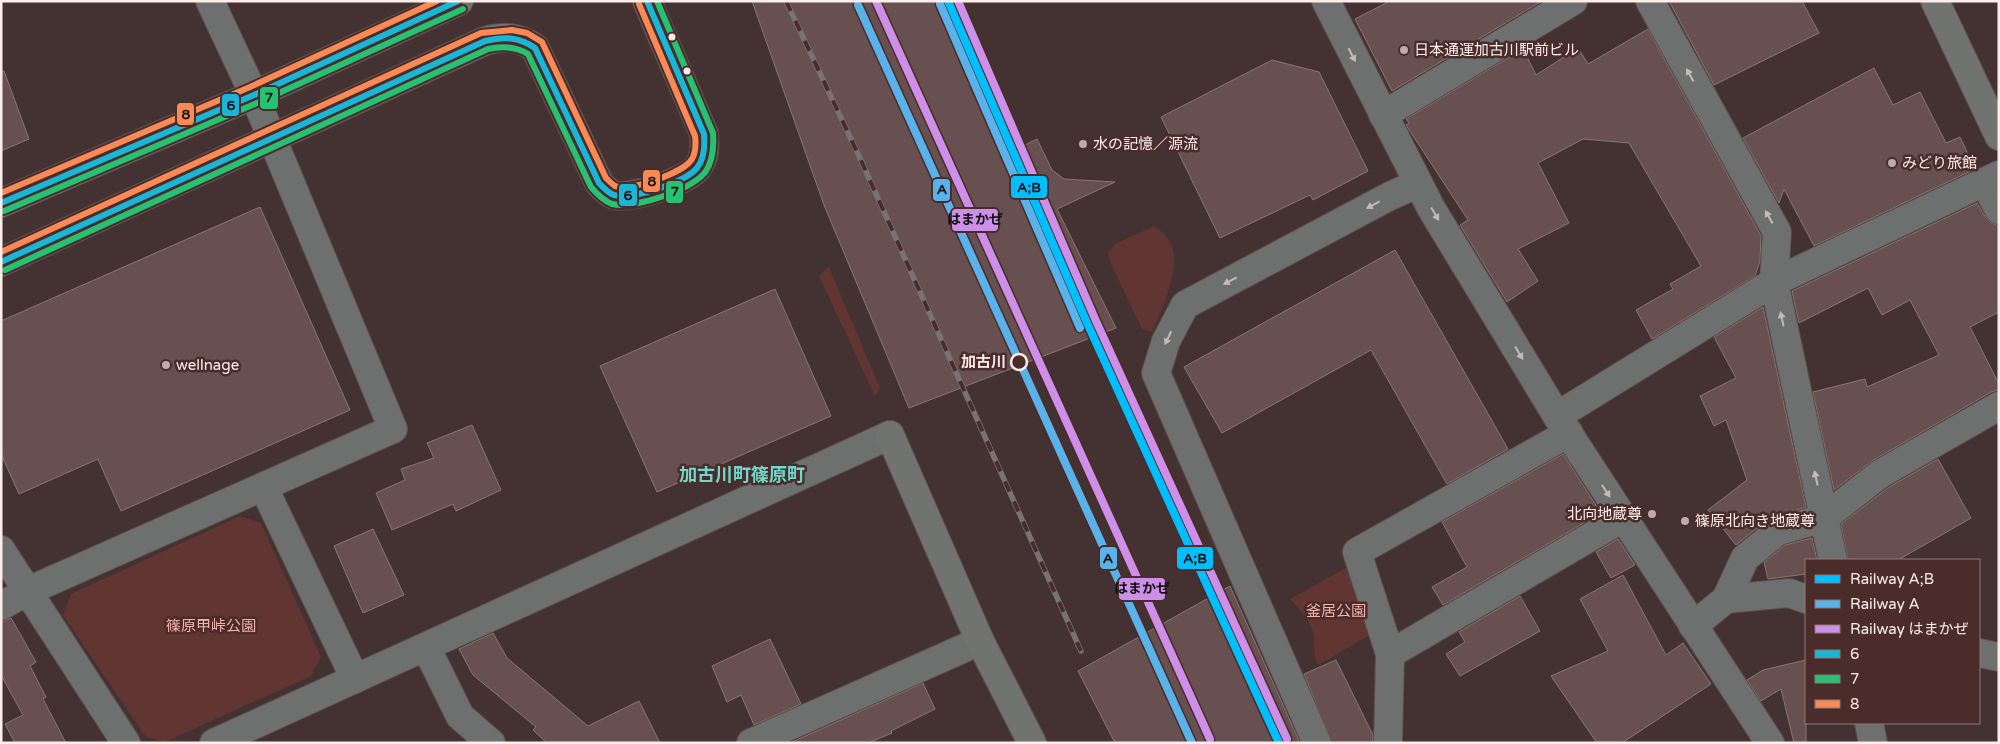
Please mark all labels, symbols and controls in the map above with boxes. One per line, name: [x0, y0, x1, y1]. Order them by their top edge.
unlabelled marker: [667, 32, 677, 42]
place label: 日本通運加古川駅前ビル: [1414, 41, 1579, 59]
marker: 日本通運加古川駅前ビル: [1398, 44, 1410, 56]
one-way arrow: [1348, 47, 1356, 62]
unlabelled marker: [682, 66, 692, 76]
one-way arrow: [1686, 69, 1695, 82]
line badge: 7: [259, 86, 279, 110]
text: 7: [265, 89, 274, 106]
line badge: 6: [221, 93, 240, 117]
text: 6: [227, 97, 236, 114]
line badge: 8: [176, 102, 195, 126]
text: 8: [182, 106, 191, 123]
place label: 水の記憶／源流: [1093, 135, 1198, 153]
marker: 水の記憶／源流: [1077, 138, 1089, 150]
place label: みどり旅館: [1902, 154, 1977, 172]
marker: みどり旅館: [1886, 157, 1898, 169]
line badge: 8: [642, 169, 661, 193]
text: 8: [648, 173, 657, 190]
line badge: A;B: [1010, 175, 1048, 199]
line badge: A: [932, 178, 951, 202]
text: A;B: [1017, 179, 1041, 196]
line badge: 7: [665, 180, 684, 204]
text: A: [937, 181, 948, 198]
line badge: 6: [618, 183, 638, 207]
text: 7: [671, 183, 680, 200]
text: 6: [624, 187, 633, 204]
one-way arrow: [1366, 201, 1381, 209]
line badge: はまかぜ: [951, 208, 999, 232]
one-way arrow: [1431, 208, 1440, 221]
one-way arrow: [1765, 210, 1773, 225]
text: はまかぜ: [947, 211, 1003, 228]
one-way arrow: [1223, 277, 1237, 285]
one-way arrow: [1778, 312, 1786, 327]
one-way arrow: [1164, 331, 1172, 345]
one-way arrow: [1515, 347, 1524, 360]
place label: 加古川: [961, 353, 1006, 371]
marker: 加古川: [1010, 353, 1028, 371]
place label: wellnage: [176, 356, 239, 374]
marker: wellnage: [160, 359, 172, 371]
district label: 加古川町篠原町: [679, 464, 805, 486]
one-way arrow: [1811, 470, 1819, 486]
one-way arrow: [1601, 484, 1610, 498]
place label: 北向地蔵尊: [1567, 505, 1642, 523]
marker: 北向地蔵尊: [1646, 508, 1658, 520]
place label: 篠原北向き地蔵尊: [1695, 512, 1815, 530]
marker: 篠原北向き地蔵尊: [1679, 515, 1691, 527]
line badge: A: [1099, 546, 1118, 570]
line badge: A;B: [1176, 546, 1214, 570]
text: A: [1103, 550, 1114, 567]
text: A;B: [1183, 550, 1207, 567]
legend: [1805, 559, 1980, 724]
text: Railway A;B: [1850, 570, 1934, 588]
line badge: はまかぜ: [1118, 577, 1166, 601]
text: はまかぜ: [1114, 580, 1170, 597]
text: Railway A: [1850, 595, 1920, 613]
park label: 釜居公園: [1306, 602, 1366, 620]
park label: 篠原甲峠公園: [166, 617, 256, 635]
text: Railway はまかぜ: [1850, 620, 1969, 638]
text: 6: [1850, 645, 1859, 663]
text: 7: [1850, 670, 1859, 688]
text: 8: [1850, 695, 1859, 713]

